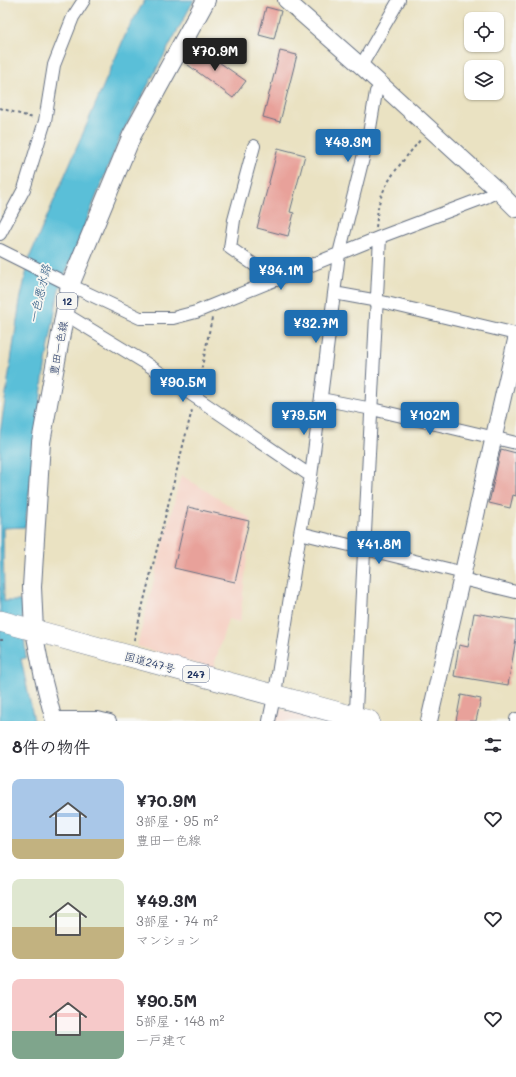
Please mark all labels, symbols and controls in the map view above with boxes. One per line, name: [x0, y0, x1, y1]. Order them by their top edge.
map controls: [464, 12, 504, 100]
button: locate: [464, 12, 504, 52]
pin: ¥70.9M: [182, 38, 248, 72]
text: ¥70.9M: [192, 42, 238, 59]
button: layers: [464, 60, 504, 100]
pin: ¥49.3M: [315, 129, 381, 163]
text: ¥49.3M: [325, 133, 371, 150]
pin: ¥34.1M: [248, 257, 314, 291]
text: ¥34.1M: [259, 261, 303, 278]
water label: 一色悪水路: [24, 262, 54, 325]
road number: 12: [57, 293, 77, 309]
pin: ¥32.7M: [283, 310, 349, 344]
text: ¥32.7M: [293, 314, 339, 331]
street label: 豊田一色線: [45, 320, 71, 376]
pin: ¥90.5M: [150, 369, 216, 403]
text: ¥90.5M: [160, 373, 206, 390]
pin: ¥79.5M: [271, 402, 337, 436]
pin: ¥102M: [402, 402, 458, 436]
text: ¥79.5M: [281, 406, 327, 423]
text: ¥102M: [410, 406, 450, 423]
pin: ¥41.8M: [346, 531, 412, 565]
text: ¥41.8M: [356, 535, 402, 552]
street label: 国道247号: [123, 648, 177, 676]
road number: 247: [183, 666, 209, 682]
icon: filters: [482, 734, 504, 756]
text: 8件の物件: [12, 735, 91, 757]
text: ¥70.9M: [136, 789, 197, 811]
icon: home: [44, 795, 92, 843]
icon: heart: [482, 808, 504, 830]
text: 3部屋 · 95 m²: [136, 812, 218, 829]
text: 豊田一色線: [136, 831, 201, 848]
text: ¥49.3M: [136, 889, 197, 911]
icon: home: [44, 895, 92, 943]
icon: heart: [482, 908, 504, 930]
text: 3部屋 · 74 m²: [136, 912, 218, 929]
text: マンション: [136, 931, 200, 948]
text: ¥90.5M: [136, 989, 197, 1011]
icon: home: [44, 995, 92, 1043]
icon: heart: [482, 1008, 504, 1030]
text: 5部屋 · 148 m²: [136, 1012, 224, 1029]
text: 一戸建て: [136, 1031, 188, 1048]

